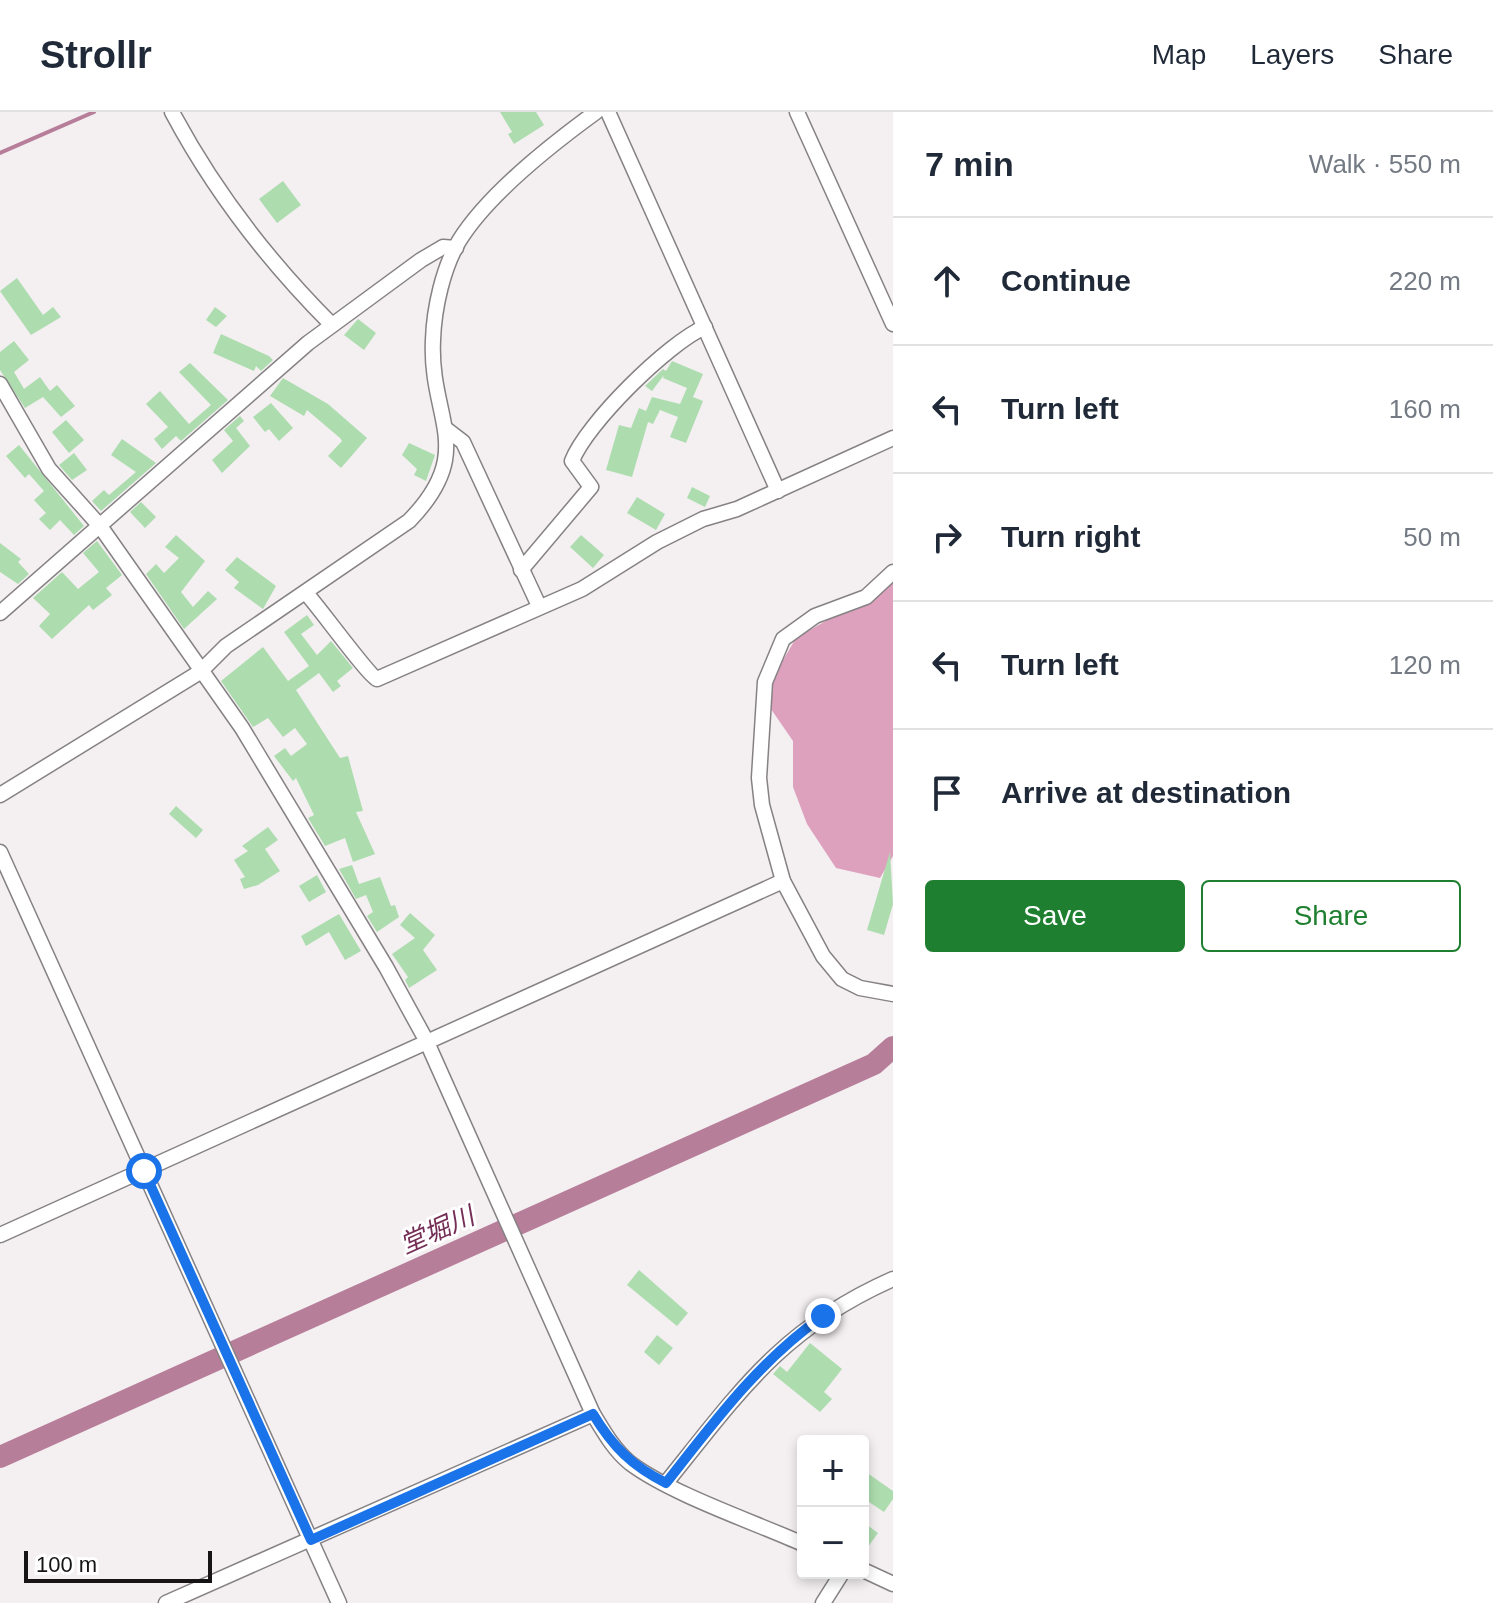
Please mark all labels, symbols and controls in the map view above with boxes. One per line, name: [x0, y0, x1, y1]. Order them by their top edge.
text: Strollr: [40, 34, 152, 76]
text: Map: [1152, 39, 1206, 70]
text: Layers: [1250, 39, 1334, 70]
text: Share: [1378, 39, 1453, 70]
text: 7 min: [925, 145, 1014, 183]
text: Walk · 550 m: [1309, 149, 1461, 179]
icon: ahead: [925, 259, 969, 303]
text: Continue: [1001, 264, 1131, 297]
text: 220 m: [1389, 266, 1461, 296]
icon: left: [925, 387, 969, 431]
text: Turn left: [1001, 392, 1119, 425]
text: 160 m: [1389, 394, 1461, 424]
icon: right: [925, 515, 969, 559]
text: Turn right: [1001, 520, 1140, 553]
text: 50 m: [1403, 522, 1461, 552]
icon: left: [925, 643, 969, 687]
text: Turn left: [1001, 648, 1119, 681]
text: 120 m: [1389, 650, 1461, 680]
icon: arrive: [925, 771, 969, 815]
text: Arrive at destination: [1001, 776, 1291, 809]
button: Save: [925, 880, 1185, 952]
button: Share: [1201, 880, 1461, 952]
route start: [126, 1153, 162, 1189]
water label: 堂堀川: [395, 1199, 481, 1260]
route end: [805, 1298, 841, 1334]
map controls: [797, 1435, 869, 1579]
button: +: [797, 1435, 869, 1507]
button: −: [797, 1507, 869, 1579]
scale bar: [24, 1547, 212, 1583]
text: 100 m: [36, 1552, 97, 1577]

